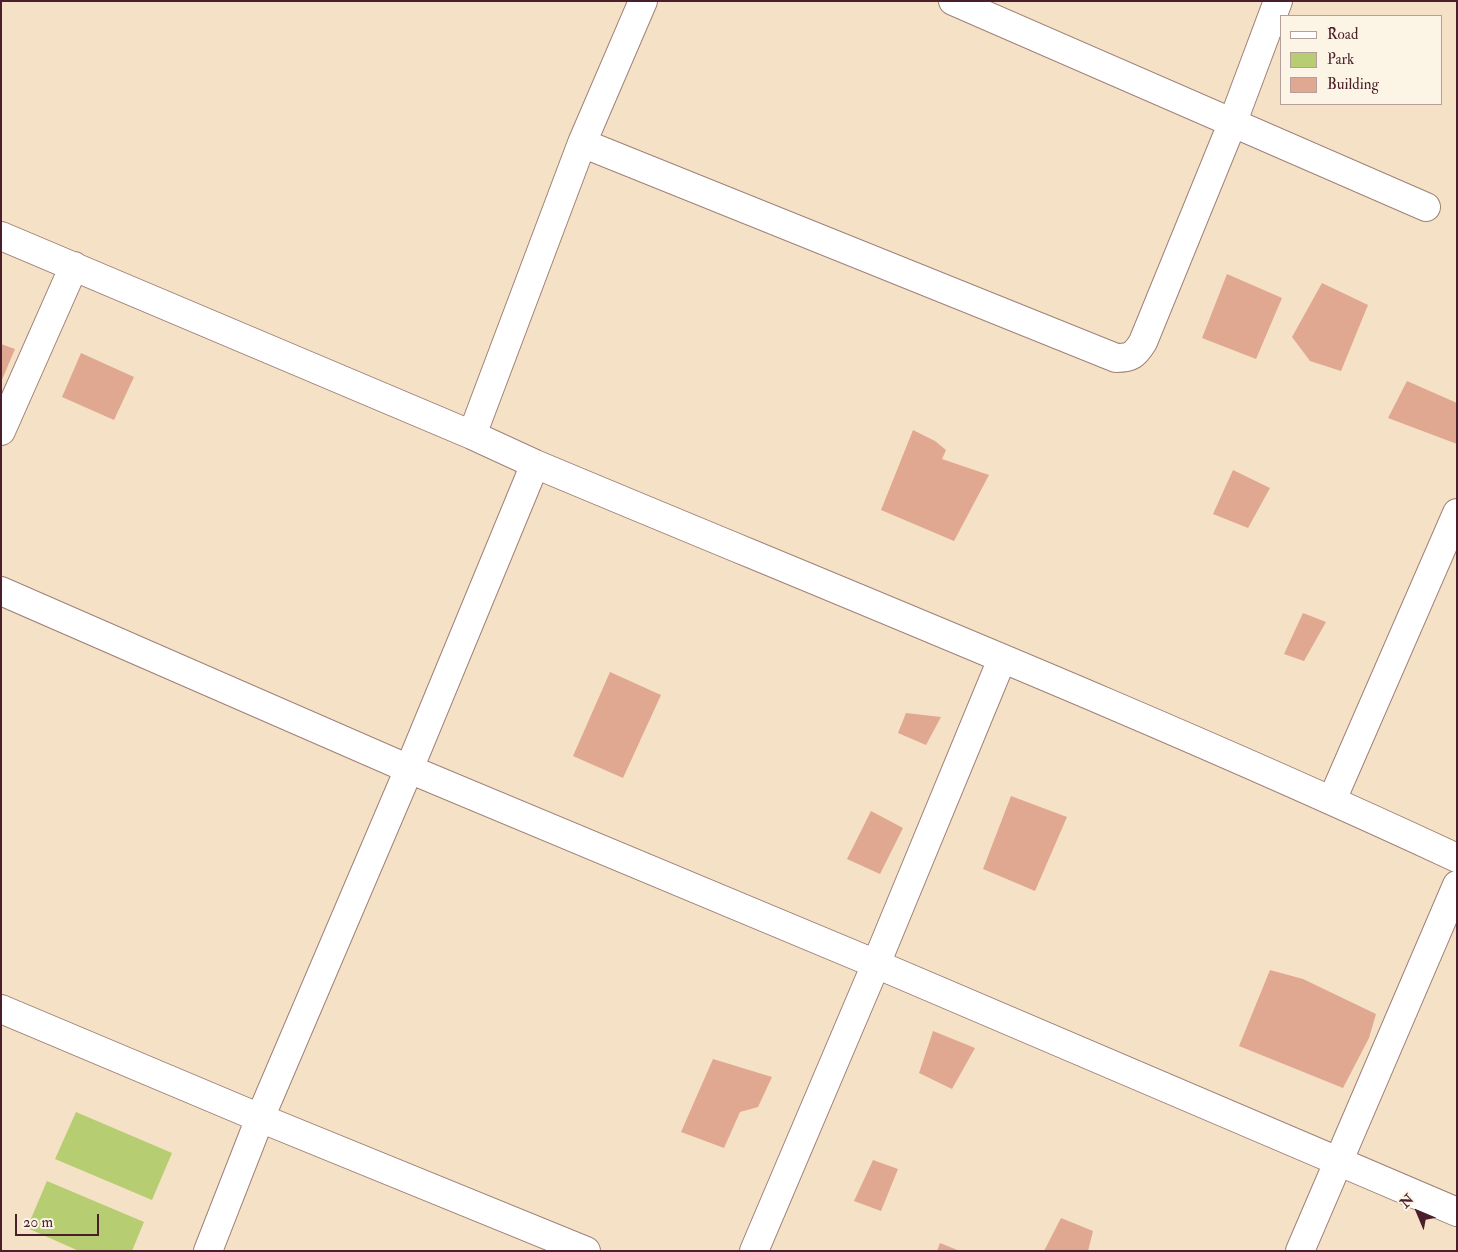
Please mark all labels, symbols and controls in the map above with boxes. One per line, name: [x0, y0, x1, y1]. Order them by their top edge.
legend: [1280, 15, 1443, 105]
text: Road: [1327, 25, 1358, 44]
text: Park: [1327, 50, 1354, 69]
text: Building: [1327, 75, 1379, 94]
north arrow: [1393, 1187, 1443, 1237]
text: N: [1397, 1191, 1417, 1211]
scale bar: [18, 1204, 101, 1236]
text: 20 m: [23, 1213, 53, 1232]

